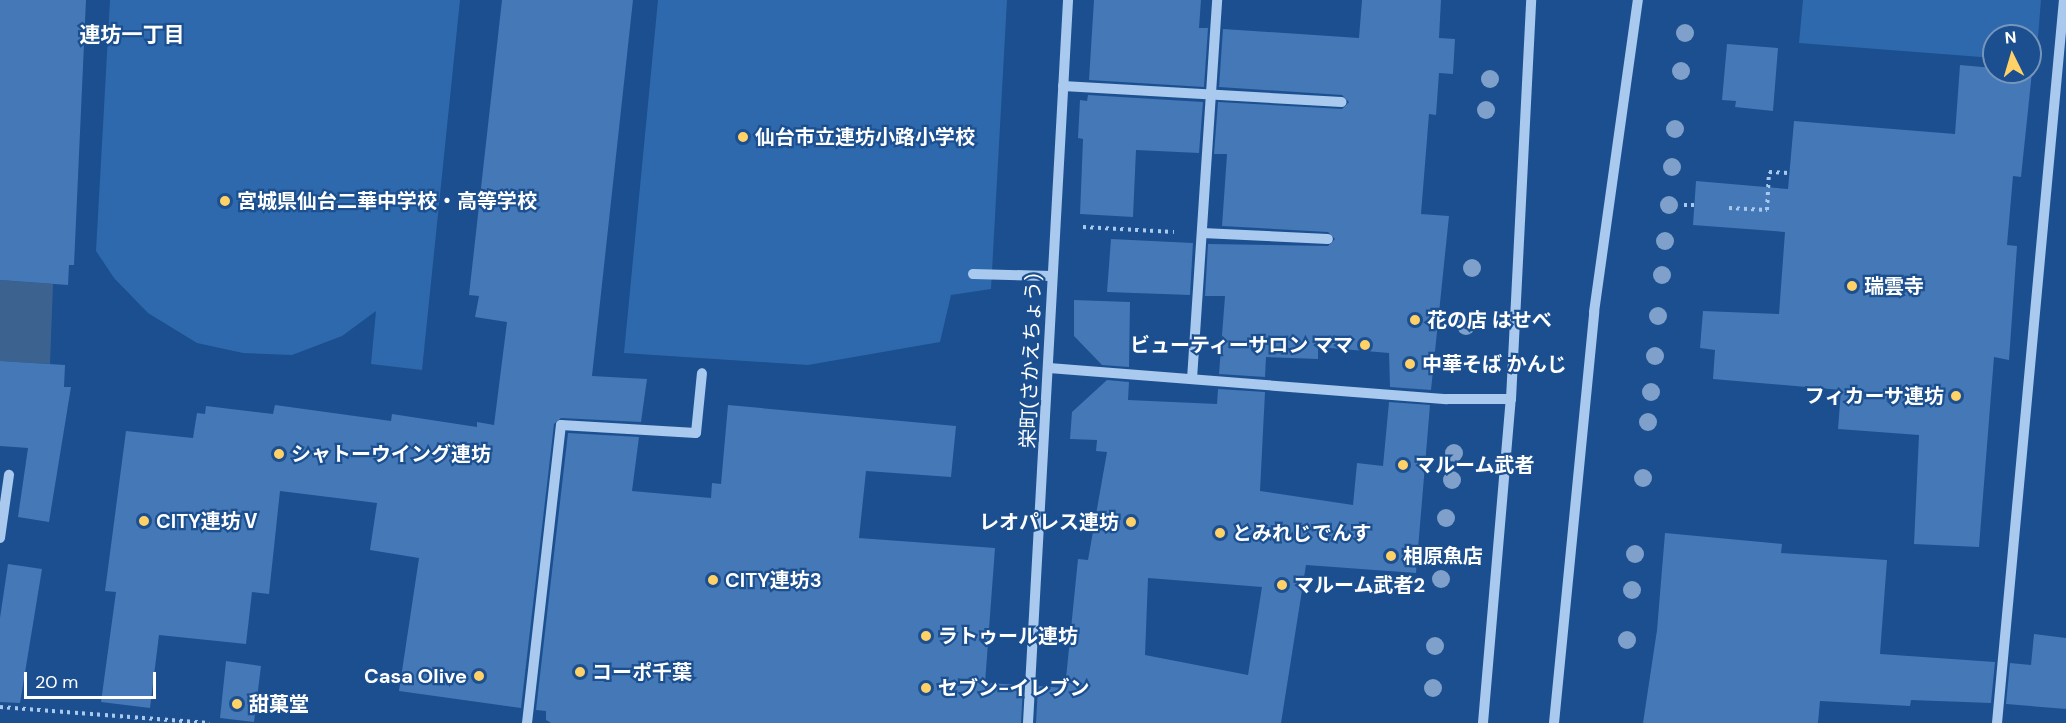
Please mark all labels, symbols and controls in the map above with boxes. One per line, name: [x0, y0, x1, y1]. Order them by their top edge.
district label: 連坊一丁目: [80, 22, 184, 48]
north arrow: [1982, 24, 2042, 84]
text: N: [2004, 27, 2017, 49]
place label: 仙台市立連坊小路小学校: [755, 125, 975, 149]
marker: 仙台市立連坊小路小学校: [736, 130, 750, 144]
place label: 宮城県仙台二華中学校・高等学校: [237, 189, 537, 213]
marker: 宮城県仙台二華中学校・高等学校: [218, 194, 232, 208]
street label: 栄町(さかえちょう): [1016, 273, 1046, 449]
place label: 瑞雲寺: [1864, 274, 1924, 298]
marker: 瑞雲寺: [1845, 279, 1859, 293]
place label: 花の店 はせべ: [1427, 308, 1552, 332]
marker: 花の店 はせべ: [1408, 313, 1422, 327]
place label: ビューティーサロン ママ: [1128, 333, 1353, 357]
marker: ビューティーサロン ママ: [1358, 338, 1372, 352]
place label: 中華そば かんじ: [1422, 352, 1567, 376]
marker: 中華そば かんじ: [1403, 357, 1417, 371]
place label: フィカーサ連坊: [1804, 384, 1944, 408]
marker: フィカーサ連坊: [1949, 389, 1963, 403]
place label: シャトーウイング連坊: [291, 442, 491, 466]
marker: シャトーウイング連坊: [272, 447, 286, 461]
place label: マルーム武者: [1415, 453, 1535, 477]
marker: マルーム武者: [1396, 458, 1410, 472]
place label: CITY連坊Ⅴ: [156, 509, 261, 533]
place label: レオパレス連坊: [979, 510, 1119, 534]
marker: CITY連坊Ⅴ: [137, 514, 151, 528]
marker: レオパレス連坊: [1124, 515, 1138, 529]
place label: とみれじでんす: [1232, 521, 1372, 545]
marker: とみれじでんす: [1213, 526, 1227, 540]
place label: 相原魚店: [1403, 544, 1483, 568]
marker: 相原魚店: [1384, 549, 1398, 563]
place label: CITY連坊3: [725, 568, 822, 592]
marker: CITY連坊3: [706, 573, 720, 587]
place label: マルーム武者2: [1294, 573, 1426, 597]
marker: マルーム武者2: [1275, 578, 1289, 592]
place label: ラトゥール連坊: [938, 624, 1078, 648]
marker: ラトゥール連坊: [919, 629, 933, 643]
scale bar: [27, 660, 159, 698]
place label: コーポ千葉: [592, 660, 692, 684]
place label: Casa Olive: [364, 664, 467, 688]
marker: コーポ千葉: [573, 665, 587, 679]
marker: Casa Olive: [472, 669, 486, 683]
text: 20 m: [35, 670, 78, 694]
place label: セブン-イレブン: [938, 676, 1090, 700]
marker: セブン-イレブン: [919, 681, 933, 695]
place label: 甜菓堂: [249, 692, 309, 716]
marker: 甜菓堂: [230, 697, 244, 711]

